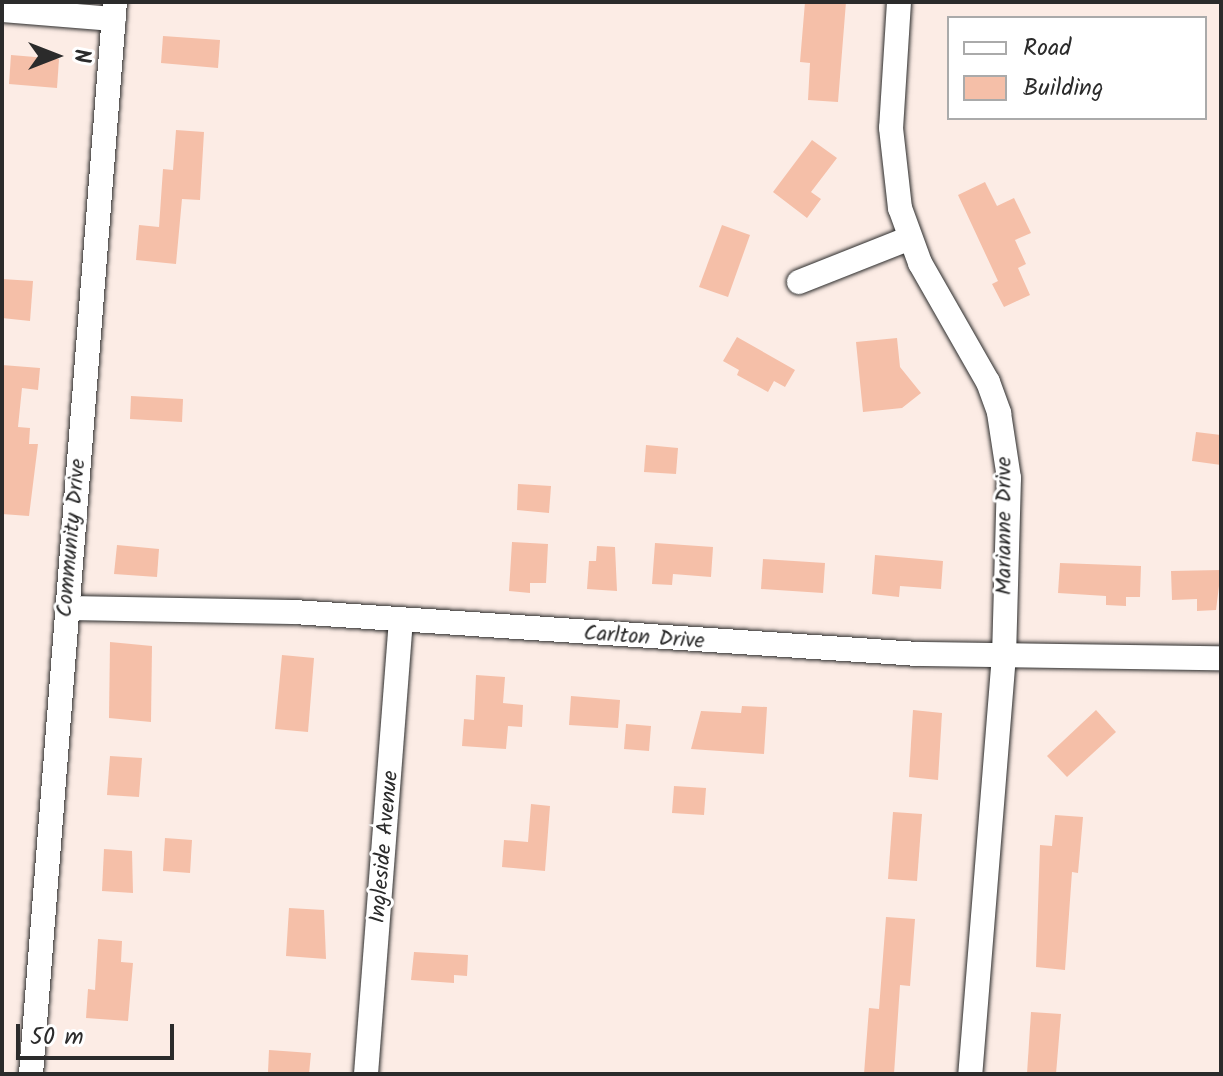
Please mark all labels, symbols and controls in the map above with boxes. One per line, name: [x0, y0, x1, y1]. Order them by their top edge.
north arrow: [16, 16, 96, 96]
legend: [947, 16, 1207, 120]
text: Road: [1023, 29, 1071, 68]
text: N: [63, 49, 98, 63]
text: Building: [1023, 69, 1103, 108]
street label: Marianne Drive: [992, 457, 1018, 595]
street label: Community Drive: [52, 458, 92, 618]
street label: Carlton Drive: [583, 621, 705, 655]
street label: Ingleside Avenue: [365, 769, 405, 925]
scale bar: [20, 1008, 178, 1058]
text: 50 m: [30, 1018, 84, 1057]

